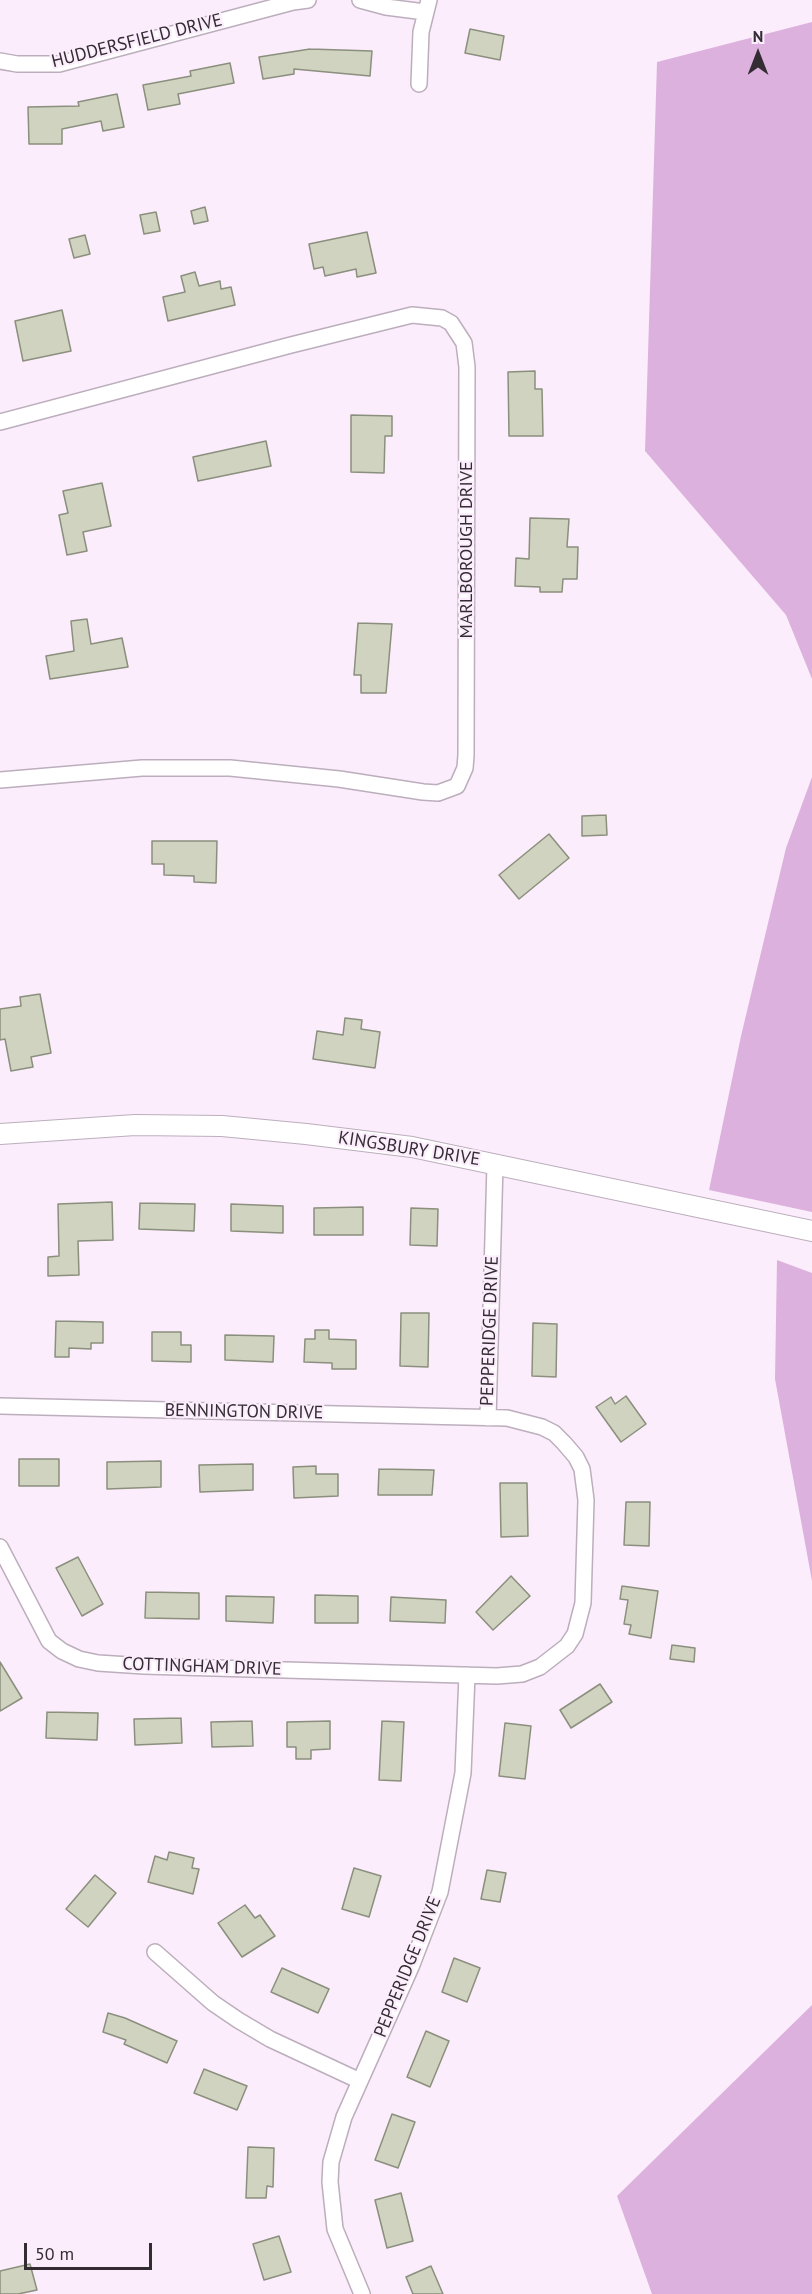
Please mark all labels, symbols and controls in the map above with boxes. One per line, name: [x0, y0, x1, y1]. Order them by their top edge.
street label: HUDDERSFIELD DRIVE: [50, 9, 224, 73]
north arrow: [728, 24, 788, 84]
text: N: [753, 26, 763, 46]
street label: MARLBOROUGH DRIVE: [456, 461, 478, 639]
street label: KINGSBURY DRIVE: [337, 1127, 481, 1171]
street label: PEPPERIDGE DRIVE: [477, 1256, 503, 1406]
street label: BENNINGTON DRIVE: [164, 1400, 324, 1424]
street label: COTTINGHAM DRIVE: [122, 1653, 282, 1681]
street label: PEPPERIDGE DRIVE: [370, 1893, 446, 2041]
scale bar: [27, 2231, 154, 2269]
text: 50 m: [35, 2242, 74, 2265]

